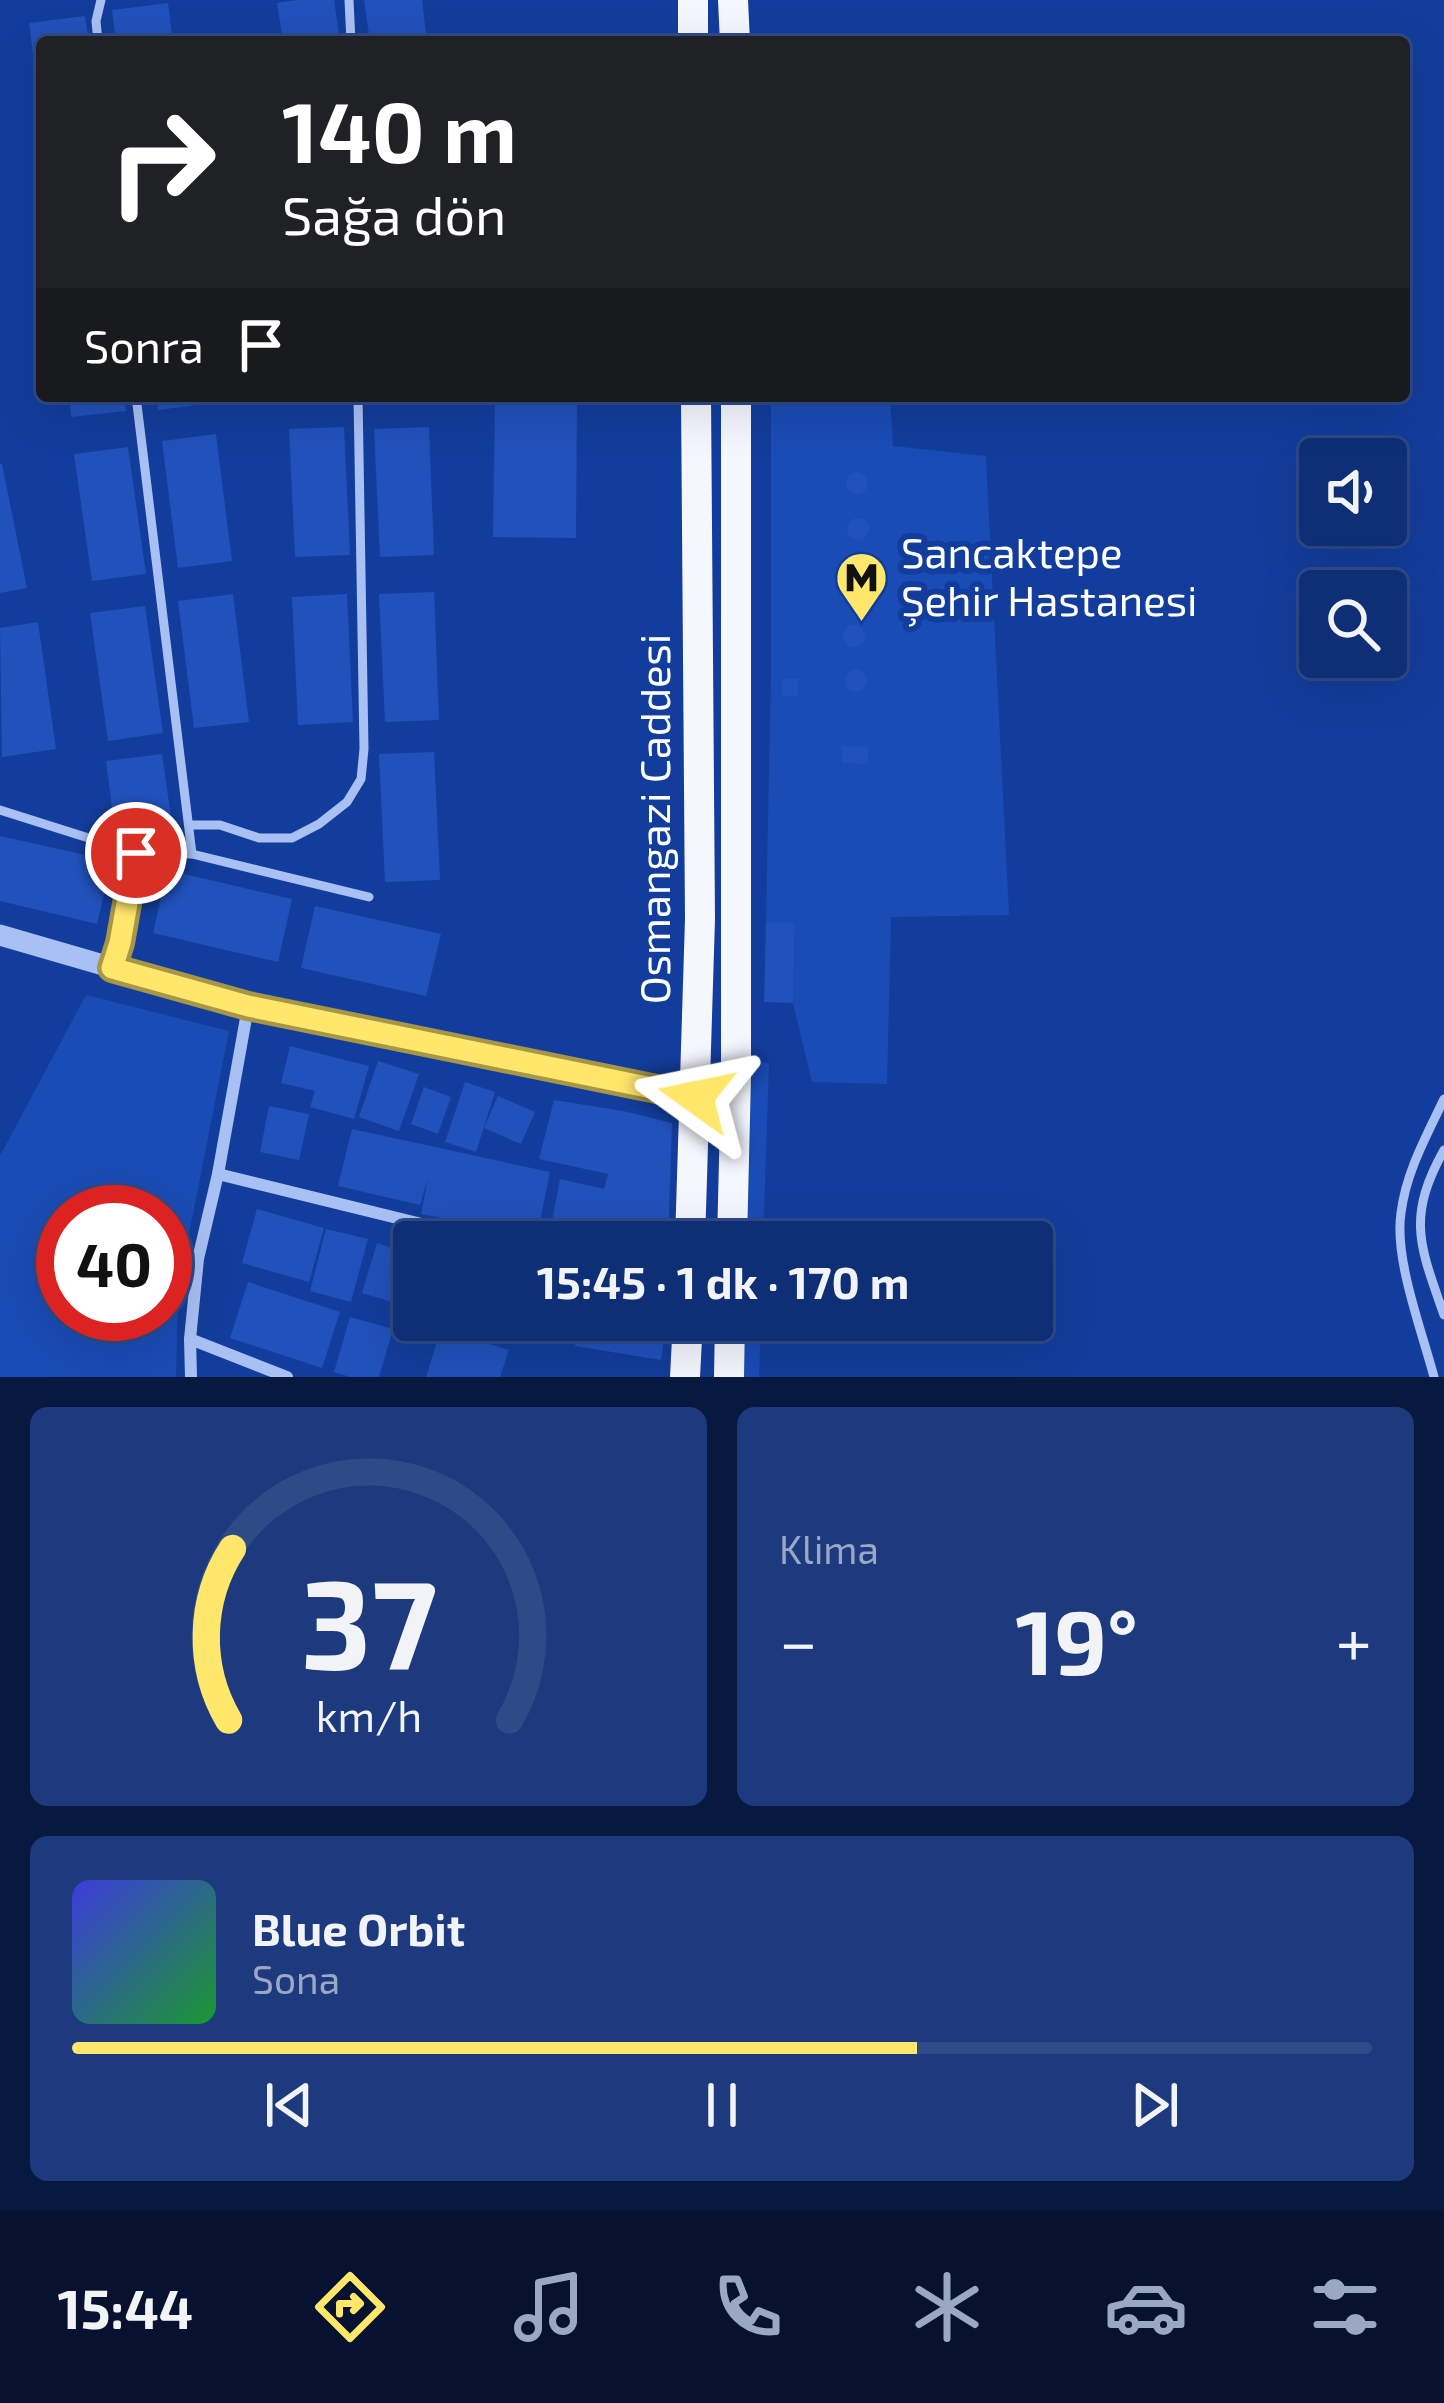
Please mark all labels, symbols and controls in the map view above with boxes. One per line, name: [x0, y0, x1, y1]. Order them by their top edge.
text: 140 m: [282, 79, 517, 180]
icon: right: [84, 84, 240, 240]
text: Sağa dön: [282, 181, 506, 246]
icon: arrive: [228, 312, 294, 378]
text: Sonra: [84, 318, 204, 372]
map controls: [1299, 438, 1407, 678]
button: sound: [1299, 438, 1407, 546]
place label: Sancaktepe Şehir Hastanesi: [901, 526, 1198, 627]
metro station icon: Sancaktepe Şehir Hastanesi: [834, 549, 890, 623]
button: search: [1299, 570, 1407, 678]
street label: Osmangazi Caddesi: [628, 634, 678, 1004]
pin: [85, 802, 187, 904]
icon: arrive: [103, 820, 169, 886]
position arrow: [633, 1034, 759, 1160]
speed limit sign: 40: [36, 1185, 192, 1341]
text: 15:45 · 1 dk · 170 m: [537, 1254, 909, 1308]
text: Klima: [779, 1525, 879, 1572]
text: 37: [300, 1544, 437, 1694]
text: 19°: [1015, 1585, 1138, 1693]
text: −: [779, 1600, 818, 1679]
text: +: [1336, 1600, 1372, 1679]
text: km/h: [315, 1688, 422, 1740]
text: Blue Orbit: [252, 1901, 465, 1955]
text: Sona: [252, 1955, 340, 2002]
icon: previous: [256, 2072, 322, 2138]
icon: pause: [689, 2072, 755, 2138]
icon: next: [1122, 2072, 1188, 2138]
icon: directions: [308, 2265, 392, 2349]
icon: music: [507, 2265, 591, 2349]
icon: phone: [706, 2265, 790, 2349]
icon: climate: [905, 2265, 989, 2349]
icon: car: [1104, 2265, 1188, 2349]
icon: filters: [1303, 2265, 1387, 2349]
text: 15:44: [57, 2275, 193, 2340]

